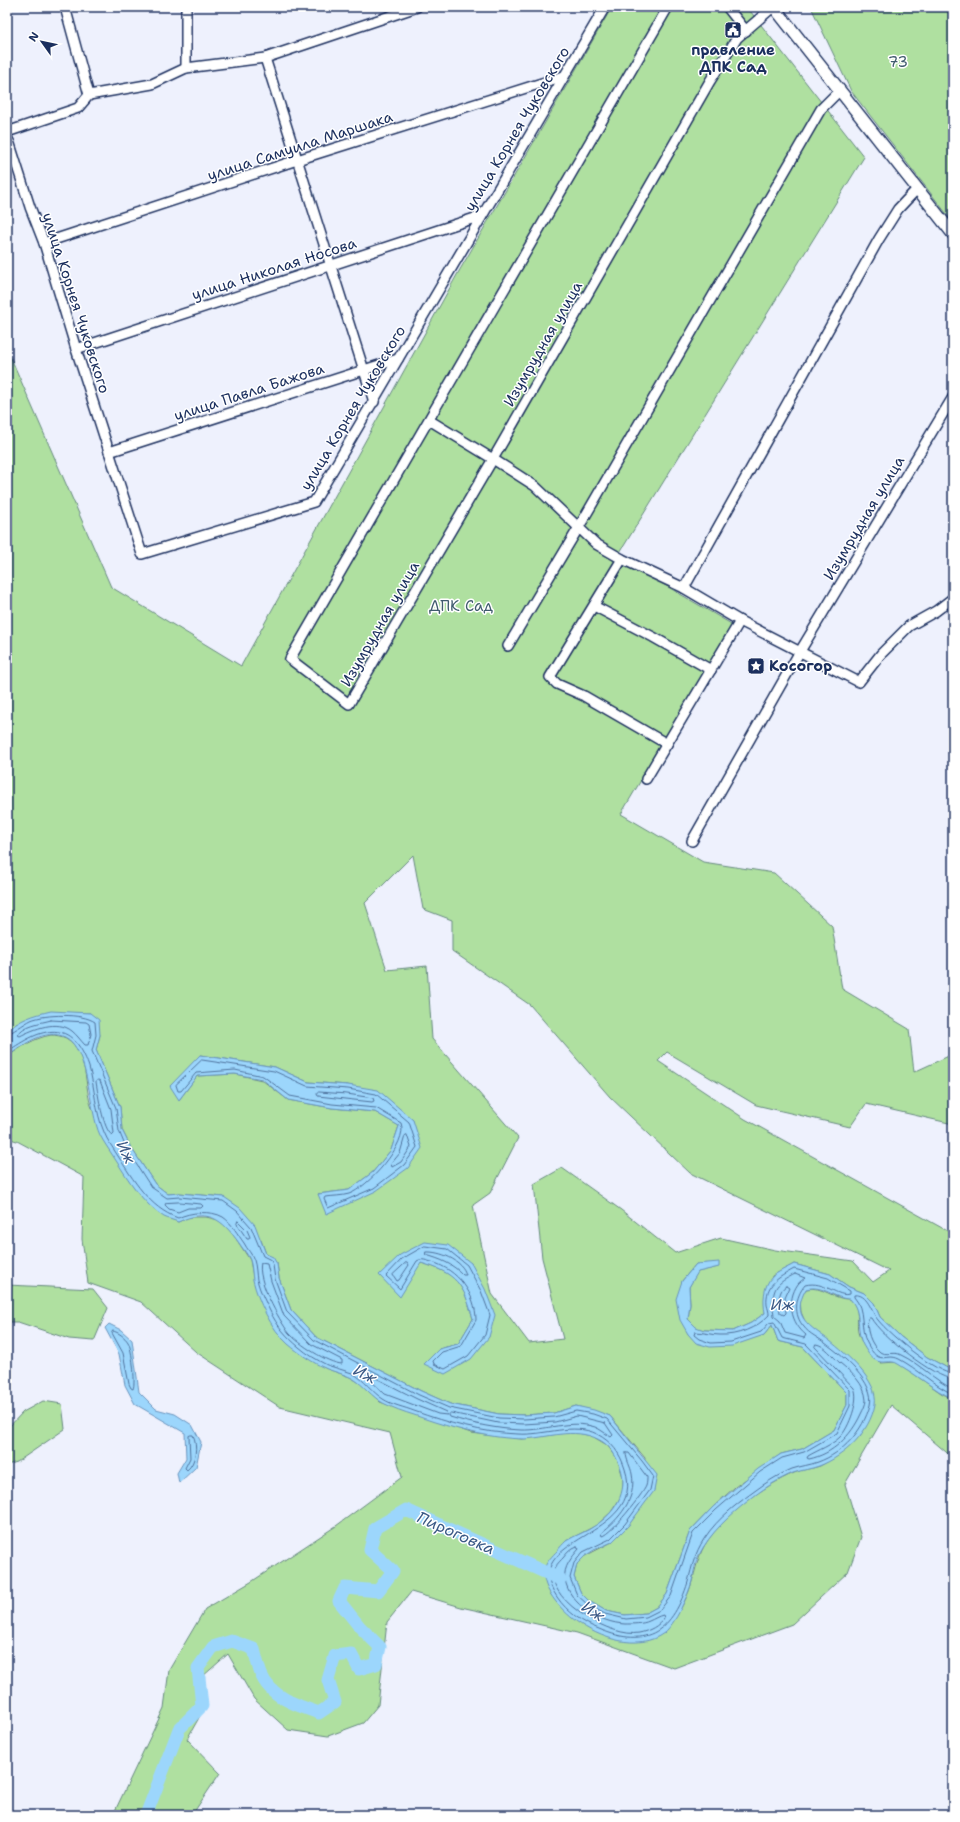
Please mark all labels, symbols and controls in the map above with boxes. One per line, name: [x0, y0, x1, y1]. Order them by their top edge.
public building icon: правление ДПК Сад: [723, 20, 743, 40]
north arrow: [22, 22, 62, 62]
text: N: [25, 29, 43, 45]
place label: правление ДПК Сад: [691, 40, 775, 77]
street label: улица Корнея Чуковского: [460, 43, 574, 215]
park label: 73: [888, 52, 908, 72]
street label: улица Самуила Маршака: [205, 106, 396, 185]
street label: улица Корнея Чуковского: [37, 210, 115, 396]
street label: улица Николая Носова: [189, 233, 360, 305]
street label: Изумрудная улица: [499, 277, 587, 410]
street label: улица Корнея Чуковского: [296, 322, 410, 494]
street label: улица Павла Бажова: [171, 358, 327, 426]
street label: Изумрудная улица: [819, 452, 909, 584]
street label: Изумрудная улица: [336, 557, 424, 690]
park label: ДПК Сад: [429, 596, 494, 616]
place icon: Косогор: [746, 656, 766, 676]
place label: Косогор: [769, 656, 832, 676]
water label: Иж: [111, 1137, 141, 1168]
water label: Иж: [770, 1294, 795, 1315]
water label: Иж: [350, 1359, 381, 1389]
water label: Пироговка: [414, 1507, 498, 1560]
water label: Иж: [577, 1596, 610, 1627]

